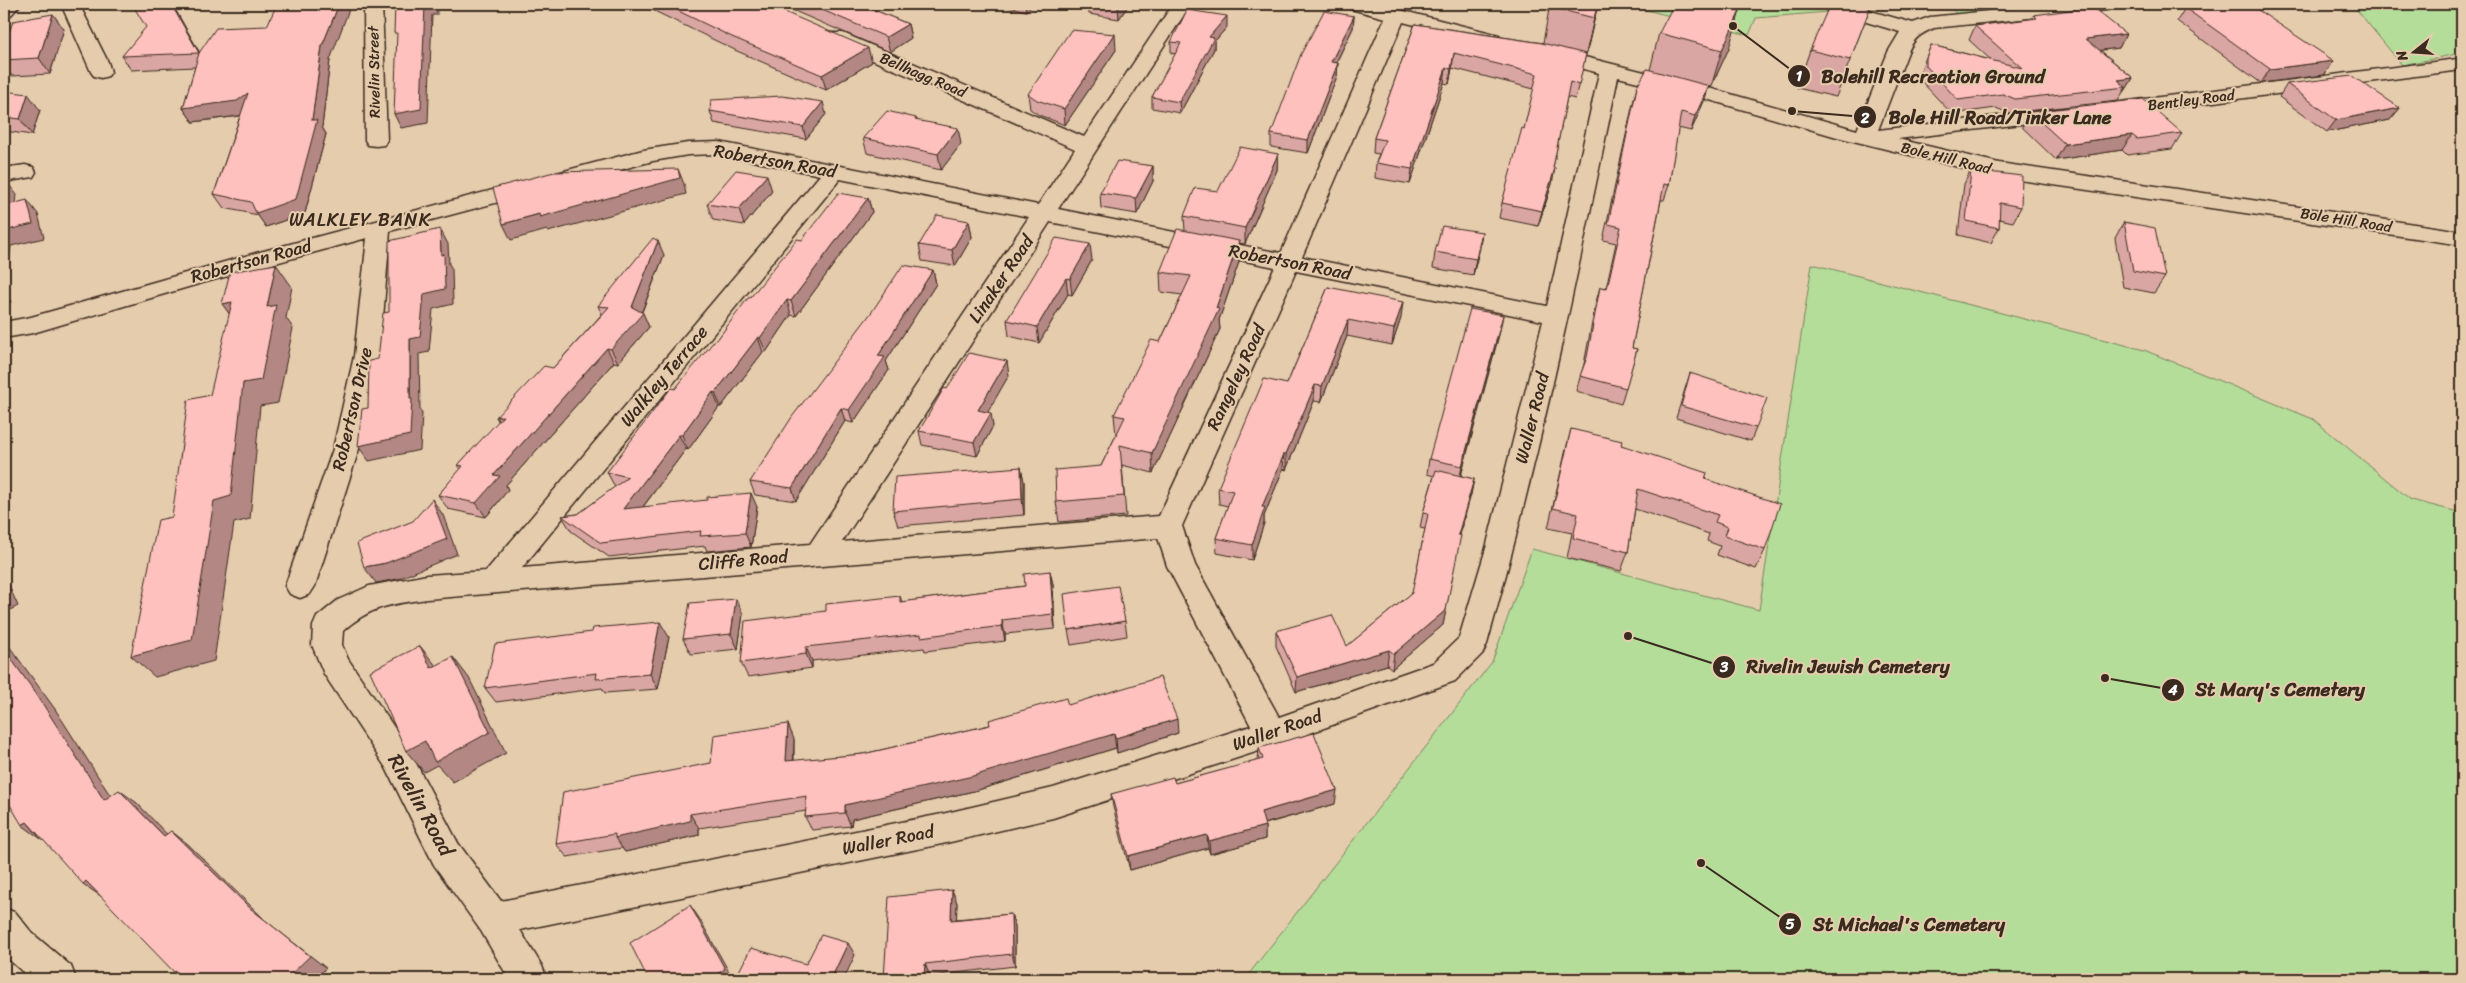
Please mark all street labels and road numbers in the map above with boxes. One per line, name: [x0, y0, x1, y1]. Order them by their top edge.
street label: Rivelin Street: [360, 25, 388, 118]
street label: Bellhagg Road: [876, 45, 971, 105]
street label: Bentley Road: [2146, 82, 2237, 118]
street label: Robertson Road: [711, 134, 840, 188]
street label: Bole Hill Road: [1898, 134, 1995, 182]
street label: Bole Hill Road: [2298, 200, 2395, 240]
street label: Linaker Road: [960, 227, 1043, 330]
street label: Robertson Road: [187, 229, 316, 293]
street label: Robertson Road: [1226, 234, 1355, 290]
street label: Rangeley Road: [1197, 317, 1275, 436]
street label: Walkley Terrace: [612, 318, 716, 434]
street label: Robertson Drive: [322, 344, 382, 474]
street label: Waller Road: [1505, 368, 1559, 467]
street label: Cliffe Road: [697, 540, 791, 580]
street label: Waller Road: [1228, 699, 1328, 760]
street label: Rivelin Road: [377, 746, 466, 865]
street label: Waller Road: [839, 815, 938, 865]

